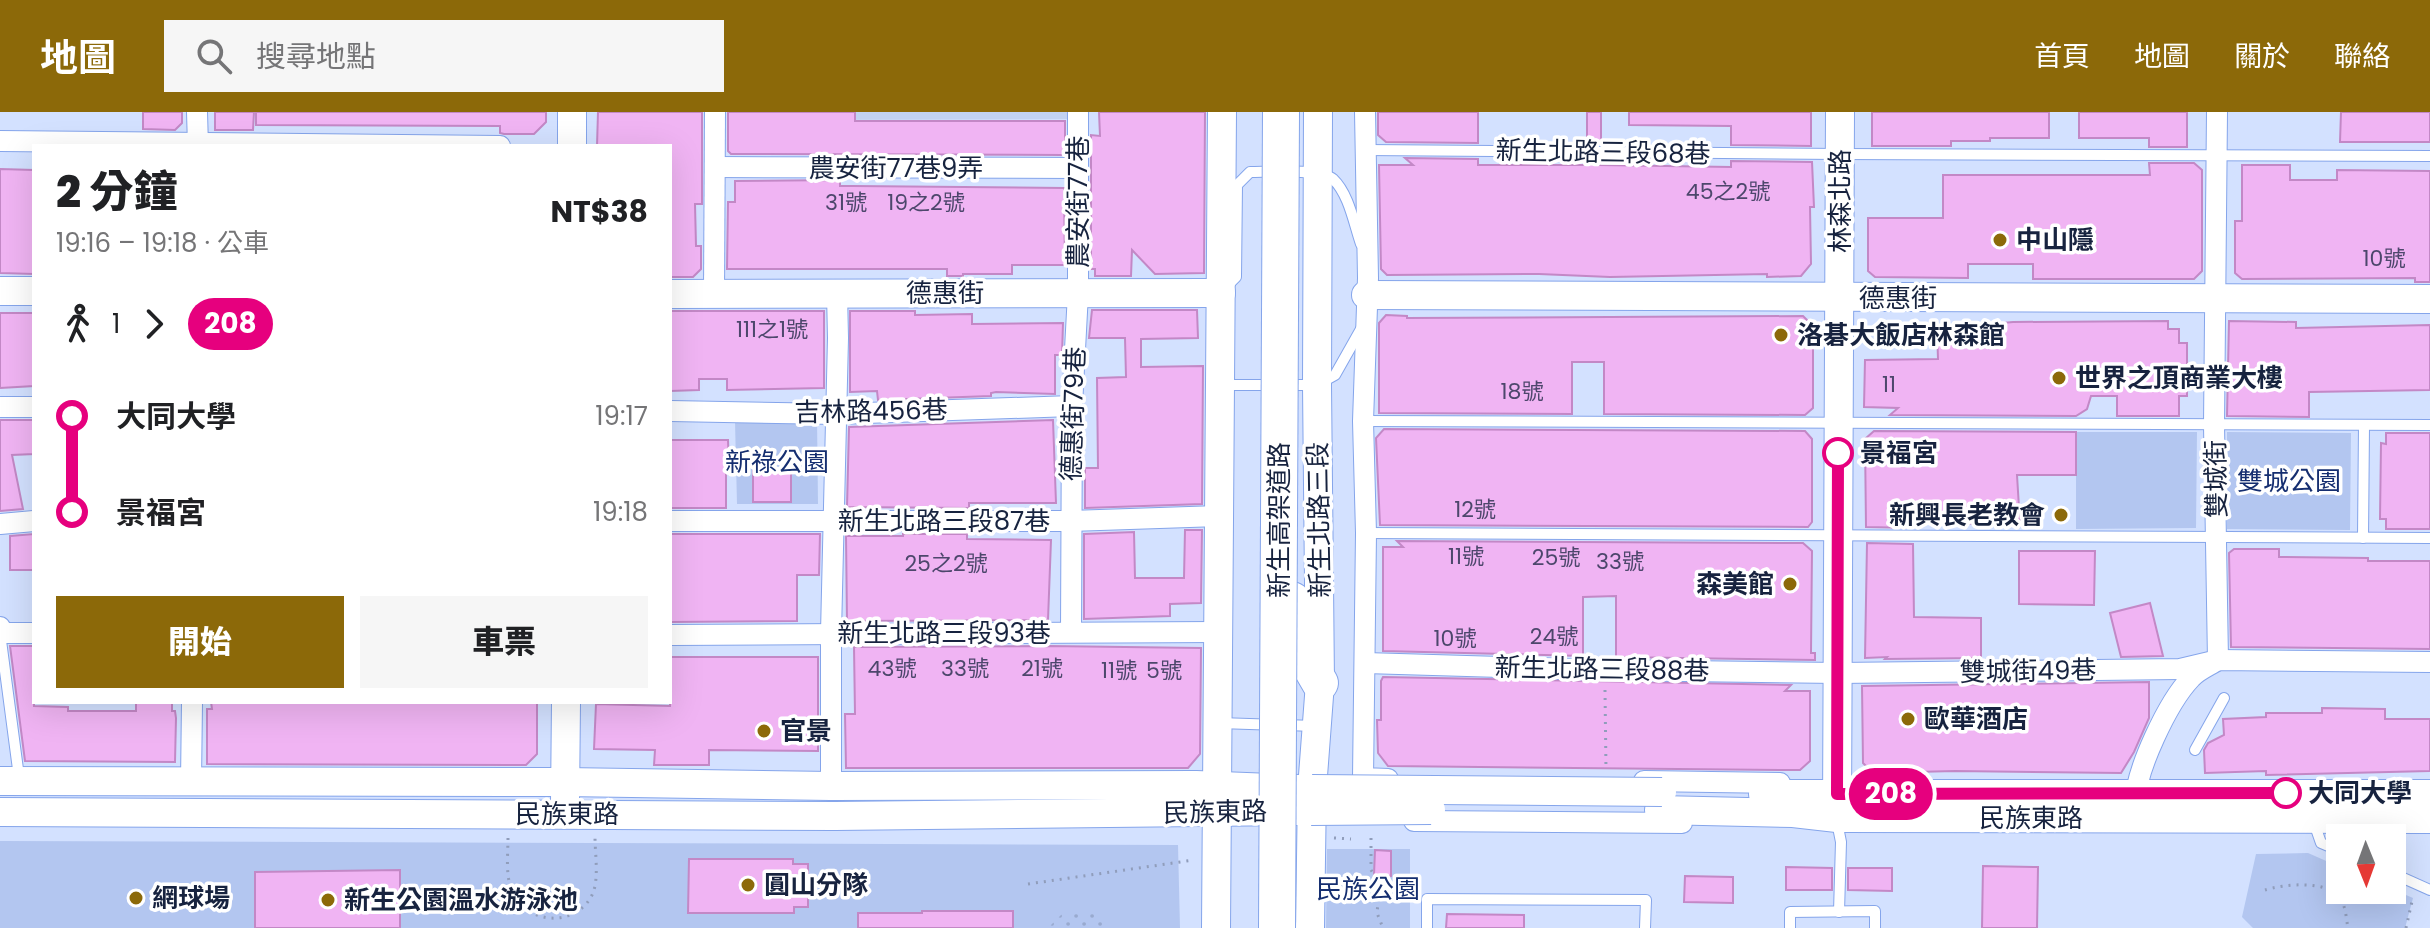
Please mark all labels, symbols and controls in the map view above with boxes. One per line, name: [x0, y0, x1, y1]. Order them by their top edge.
search box: [164, 20, 724, 92]
text: 地圖: [40, 31, 116, 84]
icon: search: [192, 34, 236, 78]
text: 搜尋地點: [256, 35, 376, 78]
text: 首頁: [2034, 37, 2090, 76]
text: 地圖: [2134, 37, 2190, 76]
text: 關於: [2234, 37, 2290, 76]
text: 聯絡: [2334, 37, 2390, 76]
street label: 新生北路三段68巷: [1495, 132, 1711, 172]
street label: 農安街77巷: [1060, 136, 1096, 268]
street label: 林森北路: [1822, 149, 1858, 253]
street label: 農安街77巷9弄: [809, 150, 983, 186]
text: 2 分鐘: [56, 161, 177, 222]
house number: 45之2號: [1686, 176, 1770, 207]
house number: 31號: [825, 187, 867, 218]
house number: 19之2號: [887, 187, 965, 218]
text: NT$38: [550, 190, 648, 233]
place label: 中山隱: [2016, 222, 2094, 258]
text: 19:16 – 19:18 · 公車: [56, 225, 269, 261]
marker: 中山隱: [1991, 231, 2009, 249]
house number: 10號: [2363, 243, 2405, 274]
street label: 德惠街: [906, 275, 984, 311]
street label: 德惠街: [1859, 280, 1937, 316]
icon: walk: [56, 302, 100, 346]
icon: forward: [132, 302, 176, 346]
text: 208: [204, 304, 257, 343]
text: 1: [112, 306, 120, 342]
house number: 111之1號: [736, 314, 808, 345]
place label: 洛碁大飯店林森館: [1797, 317, 2005, 353]
marker: 洛碁大飯店林森館: [1772, 326, 1790, 344]
street label: 德惠街79巷: [1053, 346, 1093, 482]
place label: 世界之頂商業大樓: [2075, 360, 2283, 396]
house number: 11: [1882, 369, 1896, 400]
marker: 世界之頂商業大樓: [2050, 369, 2068, 387]
house number: 18號: [1501, 376, 1543, 407]
street label: 吉林路456巷: [794, 392, 948, 430]
text: 大同大學: [116, 395, 236, 438]
text: 19:17: [595, 398, 648, 434]
place label: 景福宮: [1860, 435, 1938, 471]
marker: 景福宮: [1823, 438, 1853, 468]
street label: 雙城街: [2197, 440, 2235, 518]
street label: 新生高架道路: [1261, 442, 1297, 598]
street label: 新生北路三段: [1300, 442, 1338, 598]
park label: 新祿公園: [725, 444, 829, 480]
park label: 雙城公園: [2237, 463, 2341, 499]
text: 景福宮: [116, 491, 206, 534]
text: 19:18: [593, 494, 648, 530]
house number: 12號: [1454, 494, 1496, 525]
place label: 新興長老教會: [1889, 497, 2045, 533]
street label: 新生北路三段87巷: [838, 503, 1050, 539]
marker: 新興長老教會: [2052, 506, 2070, 524]
house number: 11號: [1448, 541, 1484, 572]
house number: 25號: [1532, 542, 1580, 573]
house number: 33號: [1596, 546, 1644, 577]
house number: 25之2號: [904, 548, 988, 579]
place label: 森美館: [1696, 566, 1774, 602]
marker: 森美館: [1781, 575, 1799, 593]
button: 開始: [56, 596, 344, 688]
button: 車票: [360, 596, 648, 688]
street label: 新生北路三段93巷: [837, 615, 1051, 651]
house number: 24號: [1530, 621, 1578, 652]
house number: 10號: [1434, 623, 1476, 654]
street label: 新生北路三段88巷: [1494, 649, 1710, 689]
street label: 雙城街49巷: [1959, 652, 2097, 690]
house number: 43號: [868, 653, 916, 684]
house number: 33號: [941, 653, 989, 684]
house number: 21號: [1021, 653, 1063, 684]
house number: 11號: [1101, 655, 1137, 686]
house number: 5號: [1146, 655, 1182, 686]
place label: 歐華酒店: [1924, 701, 2028, 737]
marker: 歐華酒店: [1899, 710, 1917, 728]
place label: 官景: [780, 713, 832, 749]
marker: 官景: [755, 722, 773, 740]
line badge: 208: [1845, 768, 1937, 820]
text: 208: [1865, 774, 1917, 813]
place label: 大同大學: [2308, 775, 2412, 811]
marker: 大同大學: [2271, 778, 2301, 808]
street label: 民族東路: [1163, 793, 1267, 831]
street label: 民族東路: [515, 796, 619, 832]
street label: 民族東路: [1979, 800, 2083, 836]
north arrow: [2326, 824, 2406, 904]
map controls: [2326, 824, 2406, 904]
place label: 圓山分隊: [764, 867, 868, 903]
park label: 民族公園: [1316, 871, 1420, 907]
marker: 圓山分隊: [739, 876, 757, 894]
place label: 網球場: [152, 880, 230, 916]
place label: 新生公園溫水游泳池: [344, 882, 578, 918]
marker: 網球場: [127, 889, 145, 907]
marker: 新生公園溫水游泳池: [319, 891, 337, 909]

